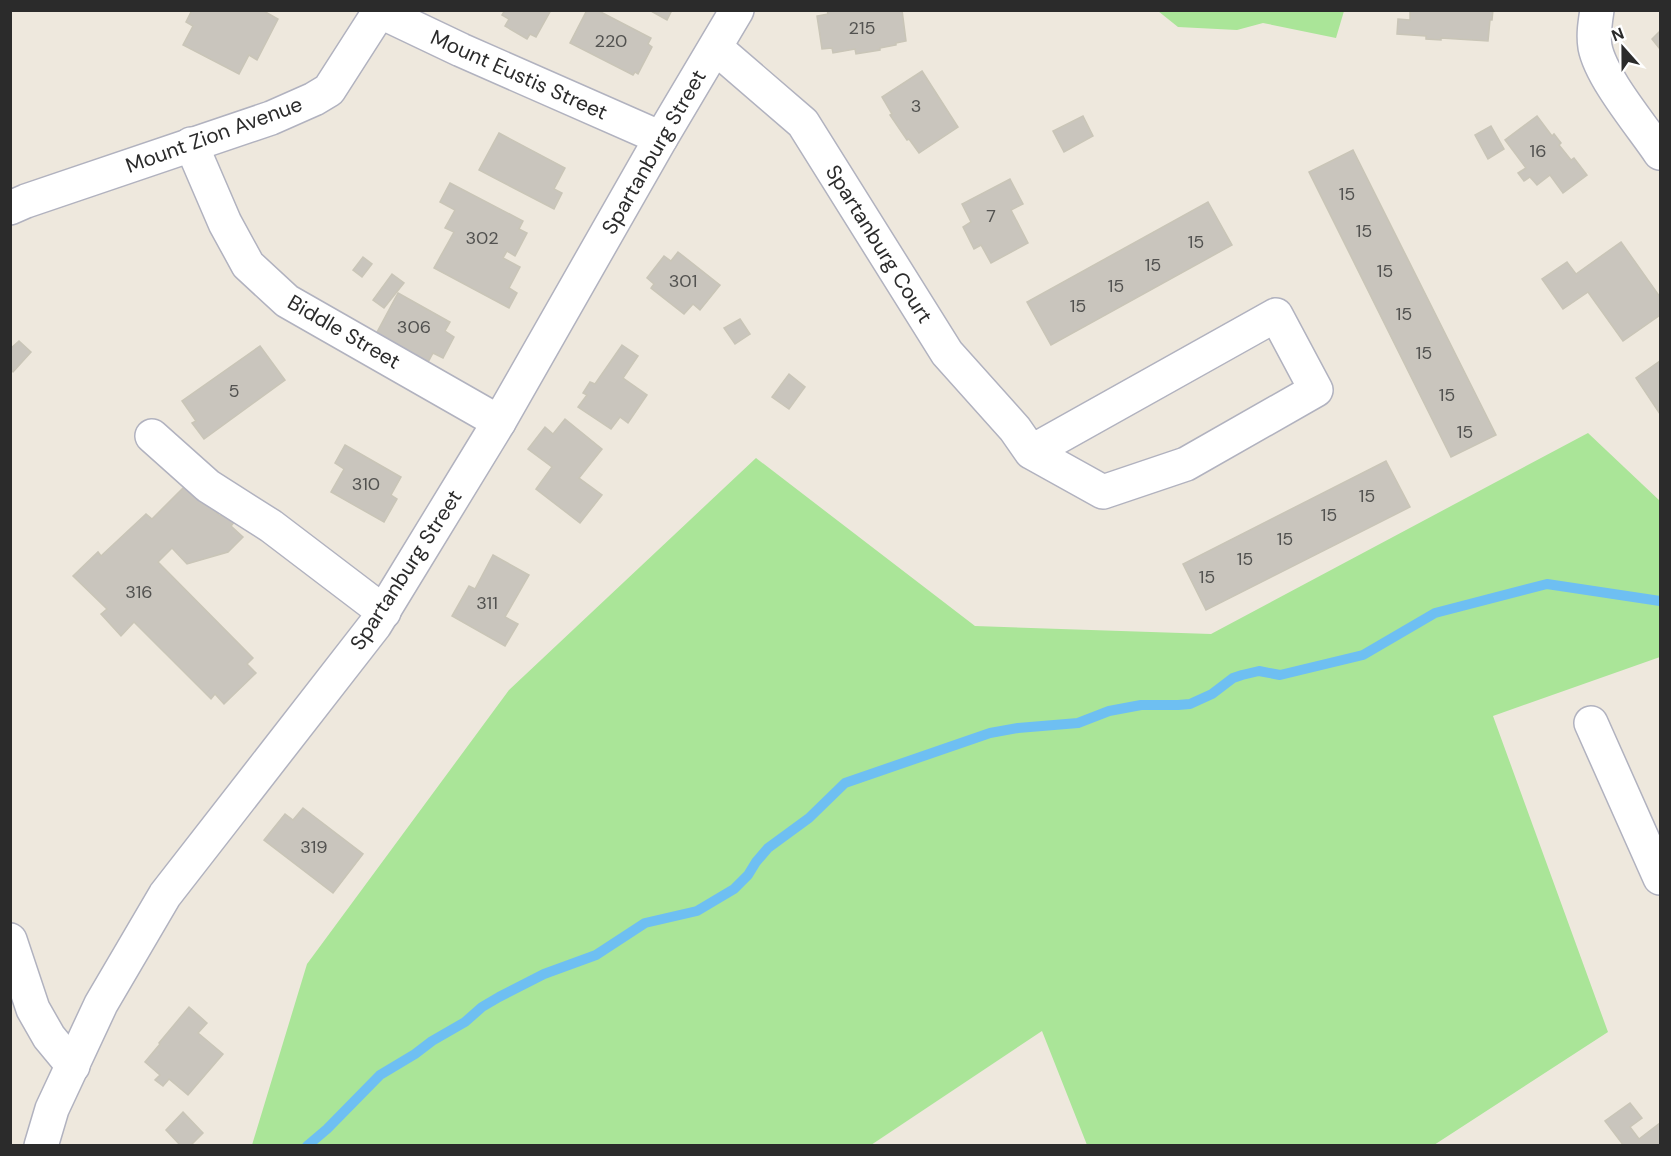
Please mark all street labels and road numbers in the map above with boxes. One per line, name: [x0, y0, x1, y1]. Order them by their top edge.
street label: Mount Eustis Street: [426, 23, 612, 127]
street label: Spartanburg Street: [595, 65, 713, 239]
street label: Mount Zion Avenue: [122, 90, 306, 180]
street label: Spartanburg Court: [819, 160, 939, 328]
street label: Biddle Street: [283, 288, 405, 376]
street label: Spartanburg Street: [344, 484, 468, 656]

